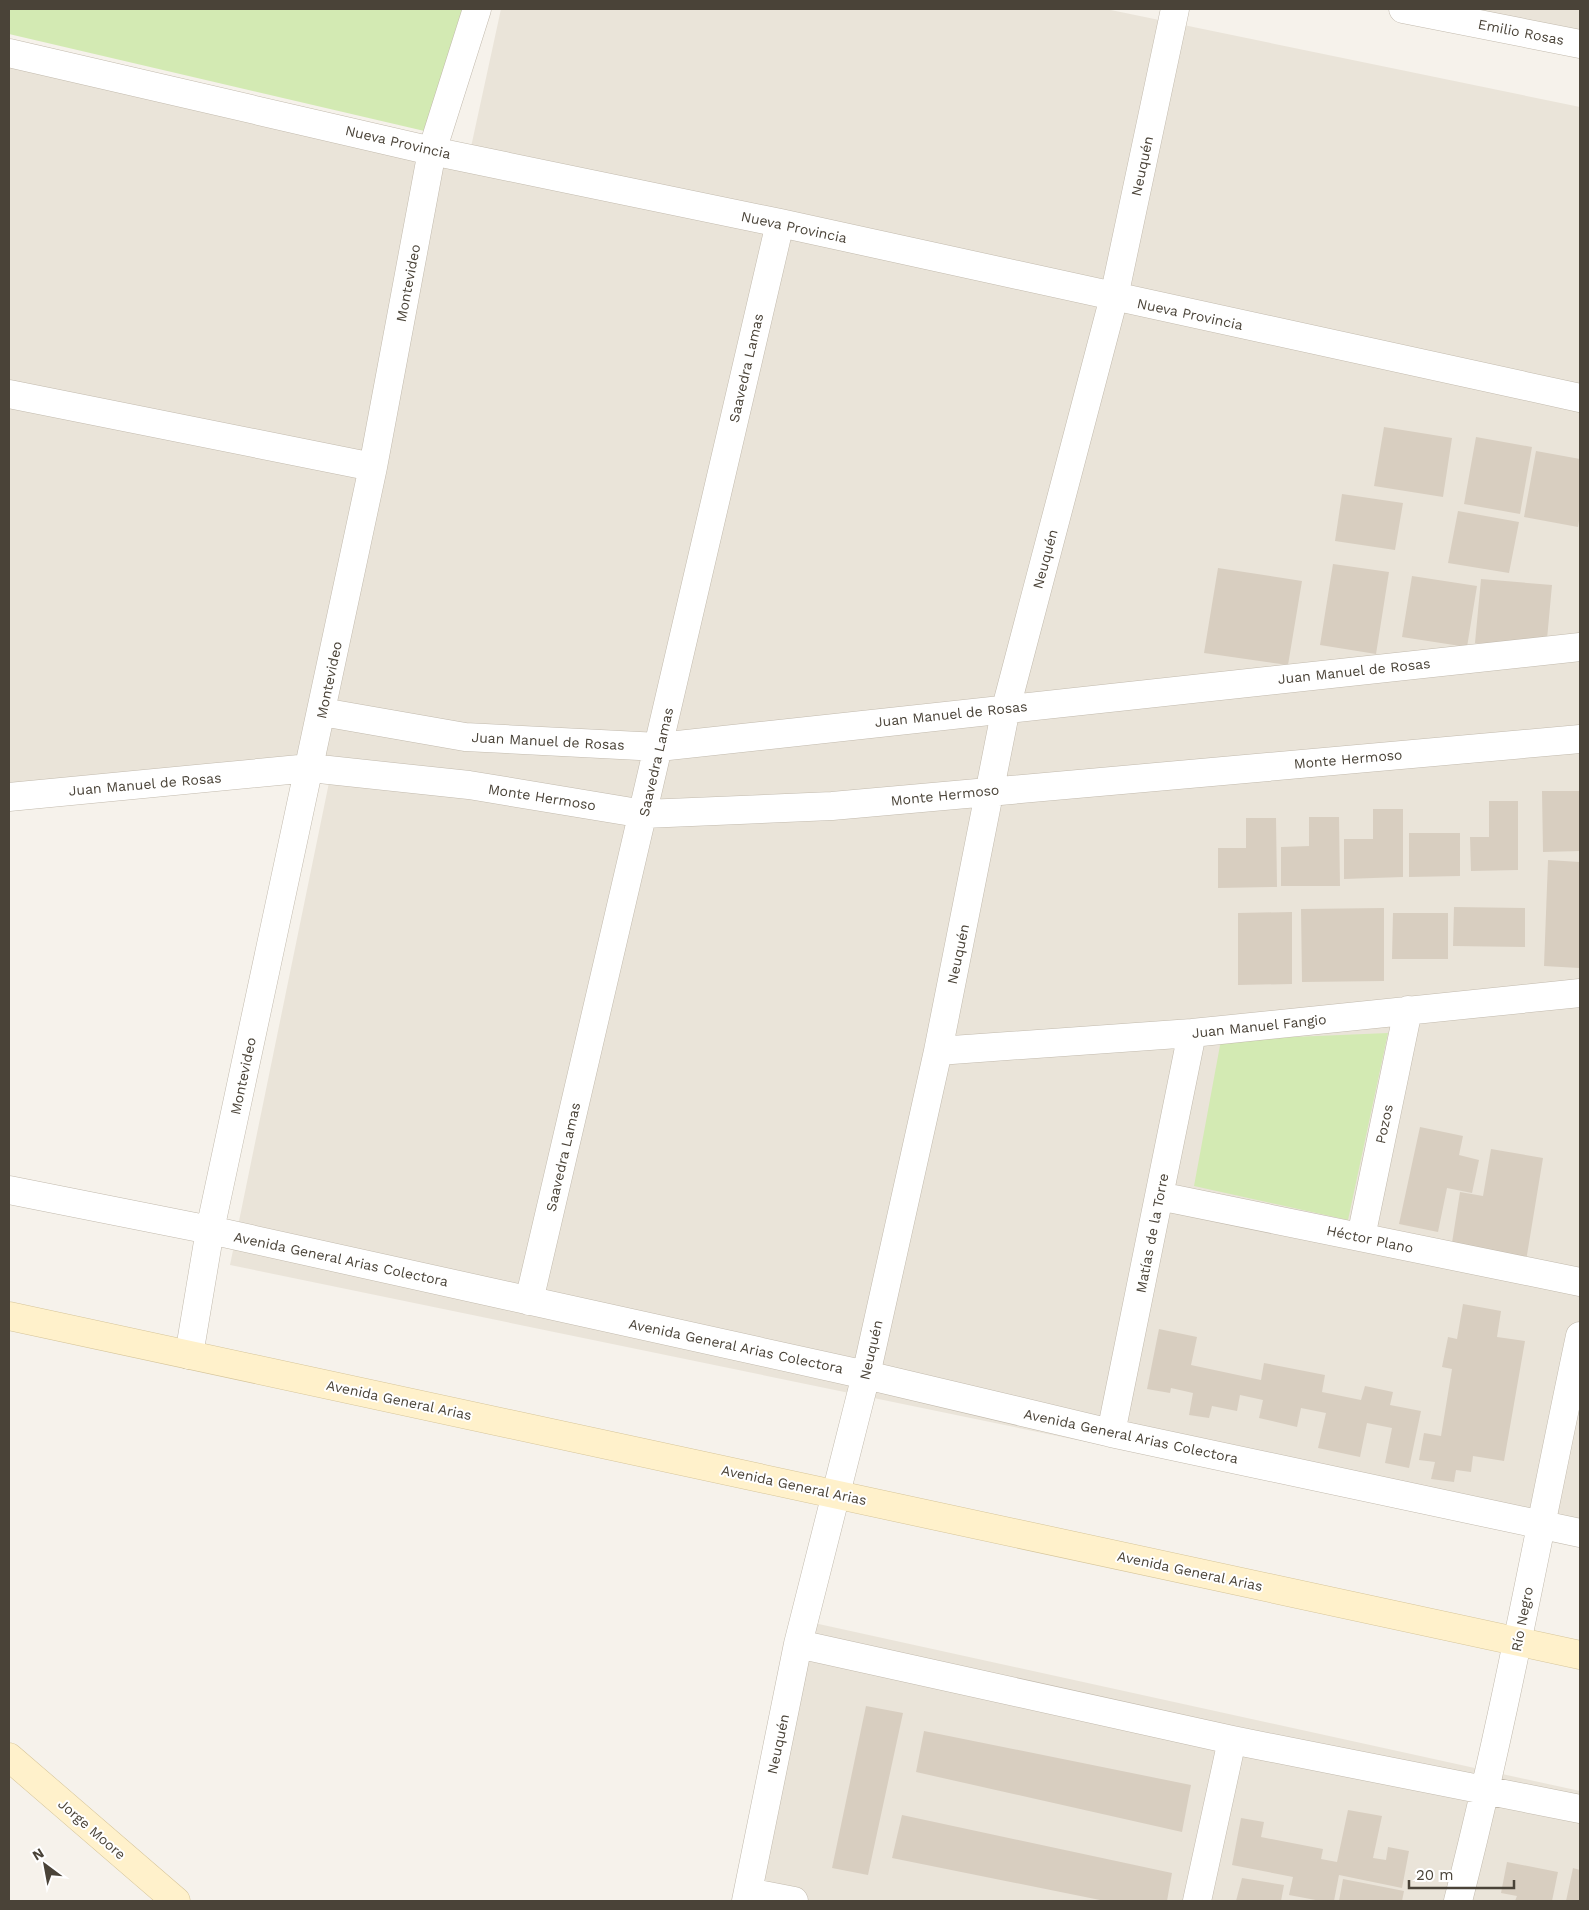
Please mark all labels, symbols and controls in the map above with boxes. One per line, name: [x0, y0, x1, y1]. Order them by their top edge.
street label: Emilio Rosas: [1477, 16, 1565, 48]
street label: Nueva Provincia: [344, 122, 452, 162]
street label: Neuquén: [1128, 134, 1156, 198]
street label: Nueva Provincia: [740, 208, 848, 246]
street label: Montevideo: [393, 243, 423, 323]
street label: Nueva Provincia: [1136, 295, 1244, 333]
street label: Saavedra Lamas: [726, 312, 766, 424]
street label: Neuquén: [1029, 527, 1061, 591]
street label: Montevideo: [313, 640, 345, 720]
street label: Juan Manuel de Rosas: [1277, 655, 1431, 687]
street label: Juan Manuel de Rosas: [874, 698, 1028, 730]
street label: Saavedra Lamas: [636, 706, 676, 818]
street label: Juan Manuel de Rosas: [471, 729, 625, 753]
street label: Monte Hermoso: [1293, 746, 1403, 772]
street label: Juan Manuel de Rosas: [68, 769, 222, 799]
street label: Monte Hermoso: [487, 781, 597, 813]
street label: Monte Hermoso: [890, 781, 1000, 809]
street label: Neuquén: [944, 922, 972, 986]
street label: Juan Manuel Fangio: [1191, 1011, 1327, 1041]
street label: Montevideo: [227, 1036, 259, 1116]
street label: Saavedra Lamas: [543, 1101, 583, 1213]
street label: Pozos: [1372, 1103, 1396, 1145]
street label: Matías de la Torre: [1133, 1172, 1171, 1294]
street label: Héctor Plano: [1325, 1222, 1415, 1256]
street label: Avenida General Arias Colectora: [232, 1228, 450, 1290]
street label: Avenida General Arias Colectora: [627, 1315, 845, 1377]
street label: Neuquén: [856, 1318, 886, 1382]
street label: Avenida General Arias: [325, 1377, 473, 1423]
street label: Avenida General Arias Colectora: [1022, 1405, 1240, 1467]
street label: Avenida General Arias: [720, 1462, 868, 1508]
street label: Avenida General Arias: [1116, 1548, 1264, 1594]
street label: Río Negro: [1508, 1585, 1536, 1653]
street label: Neuquén: [764, 1712, 792, 1776]
street label: Jorge Moore: [55, 1795, 129, 1863]
north arrow: [20, 1840, 70, 1890]
text: N: [29, 1844, 47, 1864]
scale bar: [1409, 1858, 1514, 1890]
text: 20 m: [1416, 1866, 1454, 1884]

